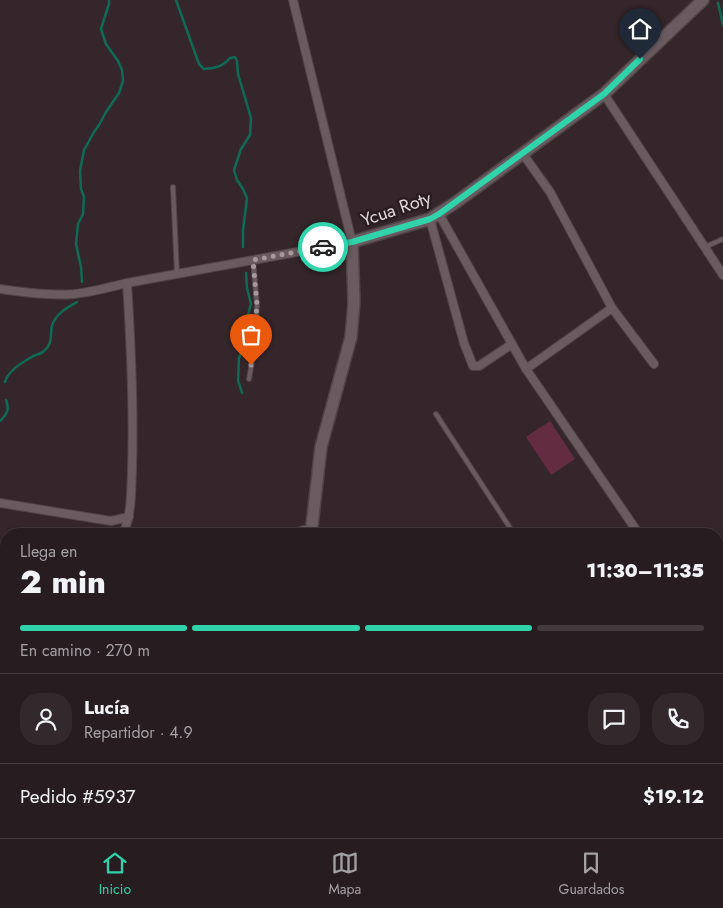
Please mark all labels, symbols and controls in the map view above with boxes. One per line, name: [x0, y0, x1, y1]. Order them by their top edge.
pin: [619, 8, 661, 59]
icon: home: [626, 15, 654, 43]
street label: Ycua Roty: [357, 185, 435, 233]
courier: [298, 222, 348, 272]
icon: car: [309, 233, 337, 261]
pin: [230, 314, 272, 365]
icon: bag: [237, 321, 265, 349]
text: Llega en: [20, 540, 77, 563]
text: 11:30–11:35: [586, 557, 704, 584]
text: 2 min: [20, 559, 106, 605]
text: En camino · 270 m: [20, 639, 150, 662]
button: person: [20, 693, 72, 745]
button: chat: [588, 693, 640, 745]
button: phone: [652, 693, 704, 745]
text: Lucía: [84, 694, 129, 721]
text: Repartidor · 4.9: [84, 721, 193, 744]
text: Pedido #5937: [20, 783, 136, 810]
text: $19.12: [643, 783, 704, 810]
tab: Inicio: [99, 849, 131, 899]
tab: Mapa: [328, 849, 361, 899]
tab: Guardados: [559, 849, 624, 899]

